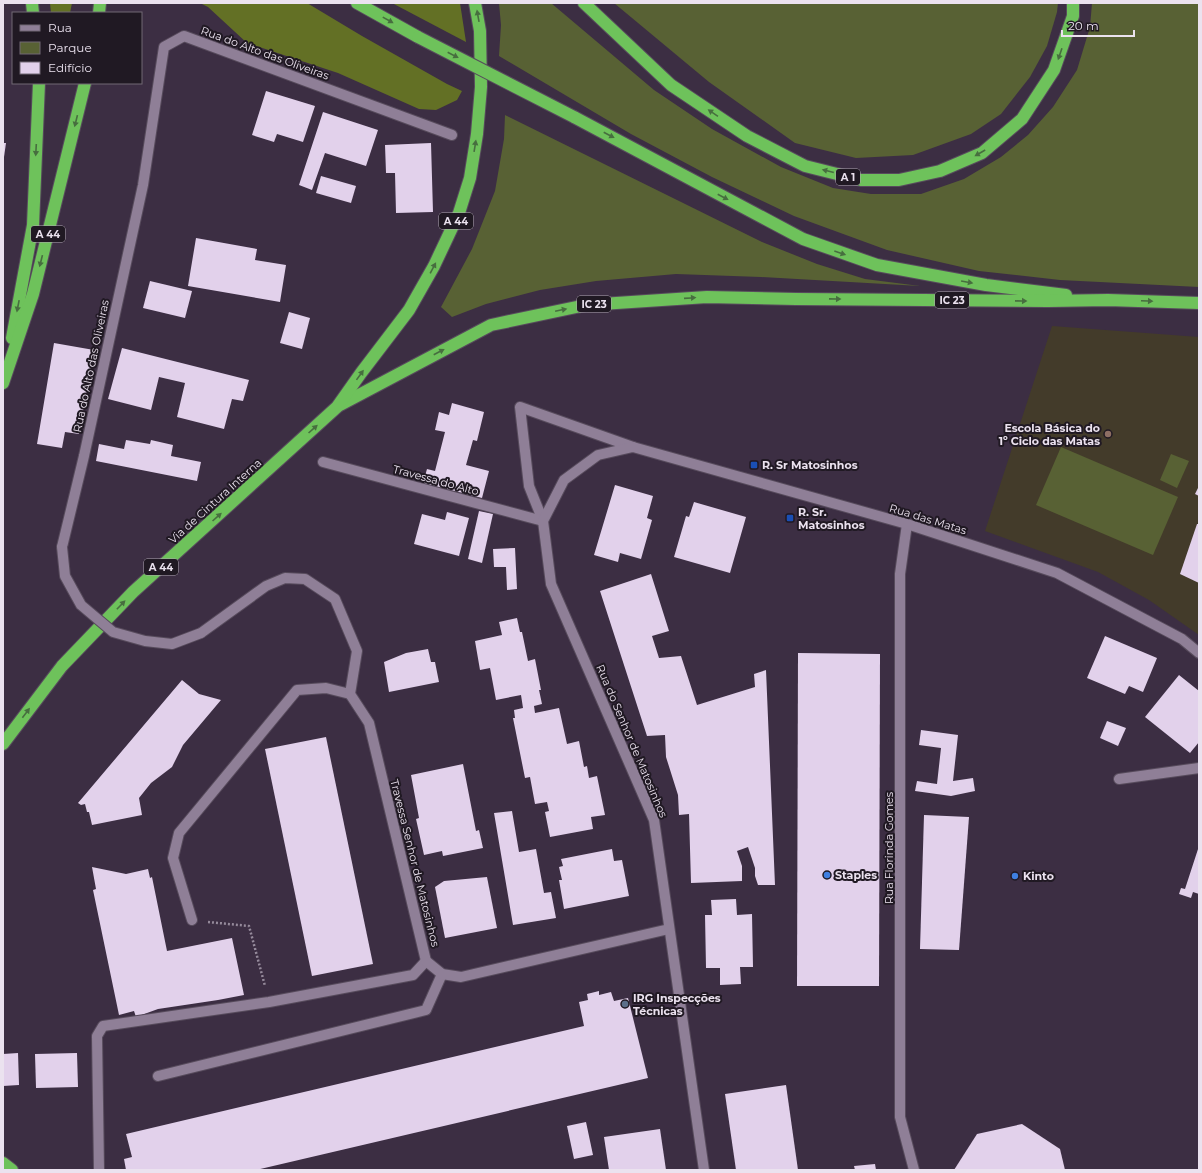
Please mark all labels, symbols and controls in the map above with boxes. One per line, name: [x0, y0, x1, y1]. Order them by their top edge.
one-way arrow: [474, 10, 480, 23]
legend: [12, 12, 142, 84]
scale bar: [1062, 12, 1134, 38]
one-way arrow: [382, 17, 393, 24]
text: 20 m: [1068, 18, 1099, 33]
text: Rua: [48, 20, 72, 35]
street label: Rua do Alto das Oliveiras: [199, 23, 332, 83]
text: Parque: [48, 40, 92, 55]
one-way arrow: [1057, 48, 1063, 60]
one-way arrow: [447, 52, 459, 58]
text: Edifício: [48, 60, 92, 75]
one-way arrow: [708, 109, 718, 117]
one-way arrow: [72, 115, 78, 127]
one-way arrow: [603, 132, 615, 139]
one-way arrow: [472, 140, 478, 152]
one-way arrow: [33, 144, 40, 156]
one-way arrow: [974, 149, 986, 156]
one-way arrow: [822, 168, 834, 174]
road number: A 1: [836, 169, 860, 185]
one-way arrow: [717, 194, 729, 200]
road number: A 44: [439, 213, 473, 229]
road number: A 44: [31, 226, 65, 242]
one-way arrow: [835, 250, 847, 256]
one-way arrow: [38, 255, 44, 267]
one-way arrow: [430, 262, 437, 274]
one-way arrow: [961, 279, 973, 285]
road number: IC 23: [935, 292, 969, 308]
one-way arrow: [684, 294, 696, 301]
road number: IC 23: [577, 296, 611, 312]
one-way arrow: [829, 296, 842, 302]
street label: Rua do Alto das Oliveiras: [70, 298, 112, 434]
one-way arrow: [1015, 298, 1028, 304]
one-way arrow: [1141, 298, 1153, 305]
one-way arrow: [14, 300, 20, 312]
one-way arrow: [555, 307, 567, 313]
one-way arrow: [433, 349, 445, 356]
one-way arrow: [356, 370, 364, 380]
place label: Escola Básica do 1º Ciclo das Matas: [999, 421, 1100, 448]
one-way arrow: [308, 424, 318, 434]
marker: Escola Básica do 1º Ciclo das Matas: [1103, 429, 1113, 439]
street label: Via de Cintura Interna: [166, 456, 264, 546]
place label: R. Sr Matosinhos: [762, 458, 858, 472]
marker: R. Sr Matosinhos: [749, 460, 759, 470]
street label: Travessa do Alto: [392, 462, 481, 498]
street label: Rua das Matas: [888, 501, 969, 538]
place label: R. Sr. Matosinhos: [798, 505, 865, 532]
one-way arrow: [211, 512, 222, 521]
marker: R. Sr. Matosinhos: [785, 513, 795, 523]
road number: A 44: [144, 559, 178, 575]
one-way arrow: [116, 600, 126, 610]
street label: Rua do Senhor de Matosinhos: [593, 662, 671, 820]
one-way arrow: [22, 708, 30, 718]
street label: Travessa Senhor de Matosinhos: [387, 778, 443, 949]
street label: Rua Florinda Gomes: [882, 791, 896, 904]
place label: Staples: [835, 868, 877, 882]
place label: Kinto: [1023, 869, 1054, 883]
marker: Staples: [822, 870, 832, 880]
marker: Kinto: [1010, 871, 1020, 881]
place label: IRG Inspecções Técnicas: [633, 991, 721, 1018]
marker: IRG Inspecções Técnicas: [620, 999, 630, 1009]

